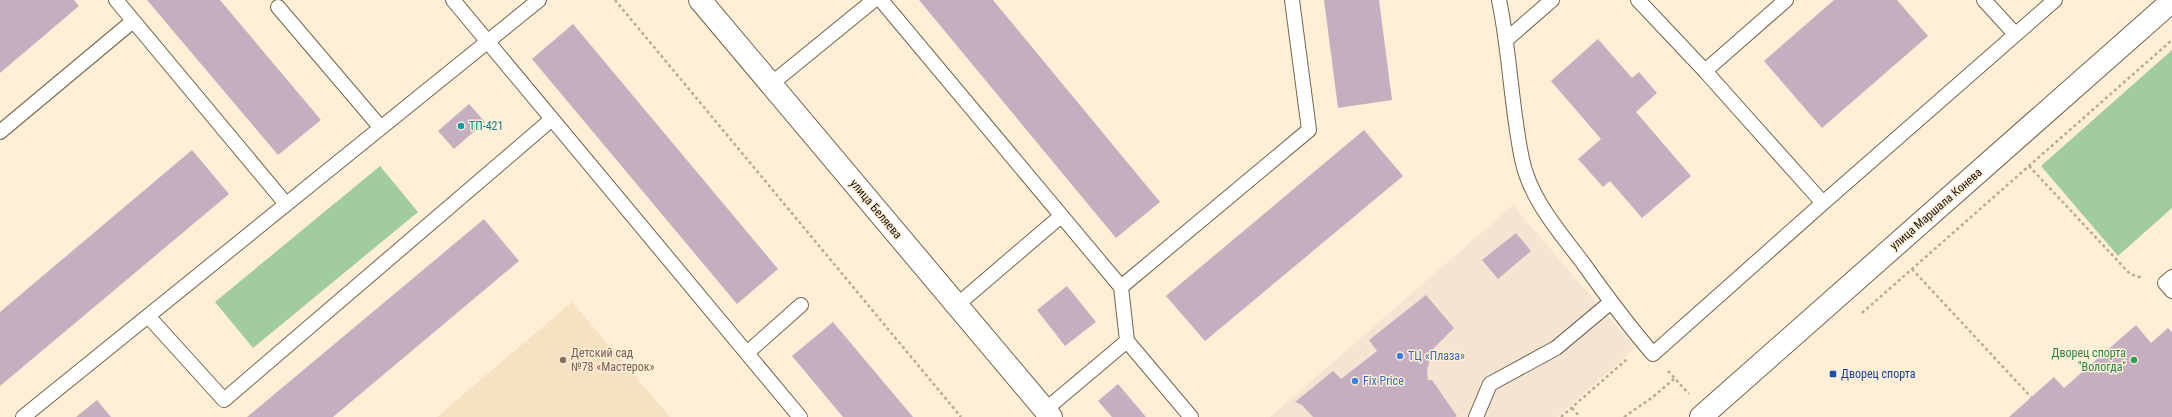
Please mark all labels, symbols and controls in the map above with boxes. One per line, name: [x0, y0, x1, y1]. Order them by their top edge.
place label: ТП-421: [469, 119, 503, 133]
marker: ТП-421: [456, 121, 466, 131]
street label: улица Маршала Конева: [1887, 165, 1985, 253]
street label: улица Беляева: [847, 176, 905, 242]
place label: Детский сад №78 «Мастерок»: [571, 346, 655, 374]
place label: Дворец спорта "Вологда": [2052, 346, 2126, 374]
place label: ТЦ «Плаза»: [1408, 349, 1465, 363]
marker: ТЦ «Плаза»: [1395, 351, 1405, 361]
marker: Детский сад №78 «Мастерок»: [558, 355, 568, 365]
marker: Дворец спорта "Вологда": [2129, 355, 2139, 365]
place label: Дворец спорта: [1841, 367, 1916, 381]
marker: Дворец спорта: [1828, 369, 1838, 379]
place label: Fix Price: [1363, 374, 1404, 388]
marker: Fix Price: [1350, 376, 1360, 386]

